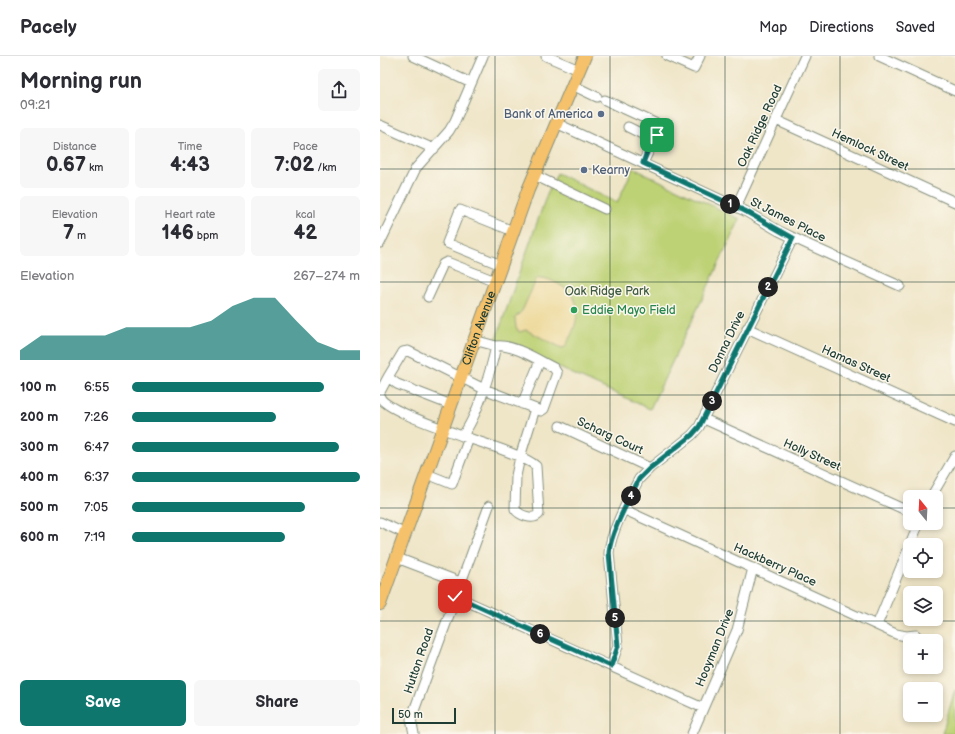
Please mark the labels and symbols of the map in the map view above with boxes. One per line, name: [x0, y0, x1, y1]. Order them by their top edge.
street label: Oak Ridge Road: [734, 82, 786, 170]
place label: Bank of America: [504, 107, 593, 122]
marker: Bank of America: [596, 109, 606, 119]
pin: [640, 118, 674, 152]
street label: Hemlock Street: [829, 126, 911, 175]
place label: Kearny: [592, 163, 631, 178]
marker: Kearny: [579, 165, 589, 175]
pin: 1: [720, 194, 740, 214]
street label: St James Place: [748, 194, 828, 246]
pin: 2: [758, 277, 778, 297]
park label: Oak Ridge Park: [565, 284, 649, 299]
street label: Clifton Avenue: [458, 289, 499, 367]
place label: Eddie Mayo Field: [582, 303, 676, 318]
marker: Eddie Mayo Field: [569, 305, 579, 315]
street label: Donna Drive: [706, 309, 748, 375]
street label: Hamas Street: [819, 342, 893, 386]
pin: 3: [702, 391, 722, 411]
street label: Scharg Court: [574, 414, 646, 458]
street label: Holly Street: [781, 436, 843, 474]
pin: 4: [621, 486, 641, 506]
north arrow: [903, 490, 943, 530]
street label: Hackberry Place: [731, 540, 819, 590]
pin: [438, 579, 472, 613]
street label: Hooyman Drive: [693, 607, 737, 689]
pin: 5: [605, 608, 625, 628]
pin: 6: [530, 624, 550, 644]
street label: Hutton Road: [401, 626, 437, 696]
scale bar: [392, 706, 456, 725]

